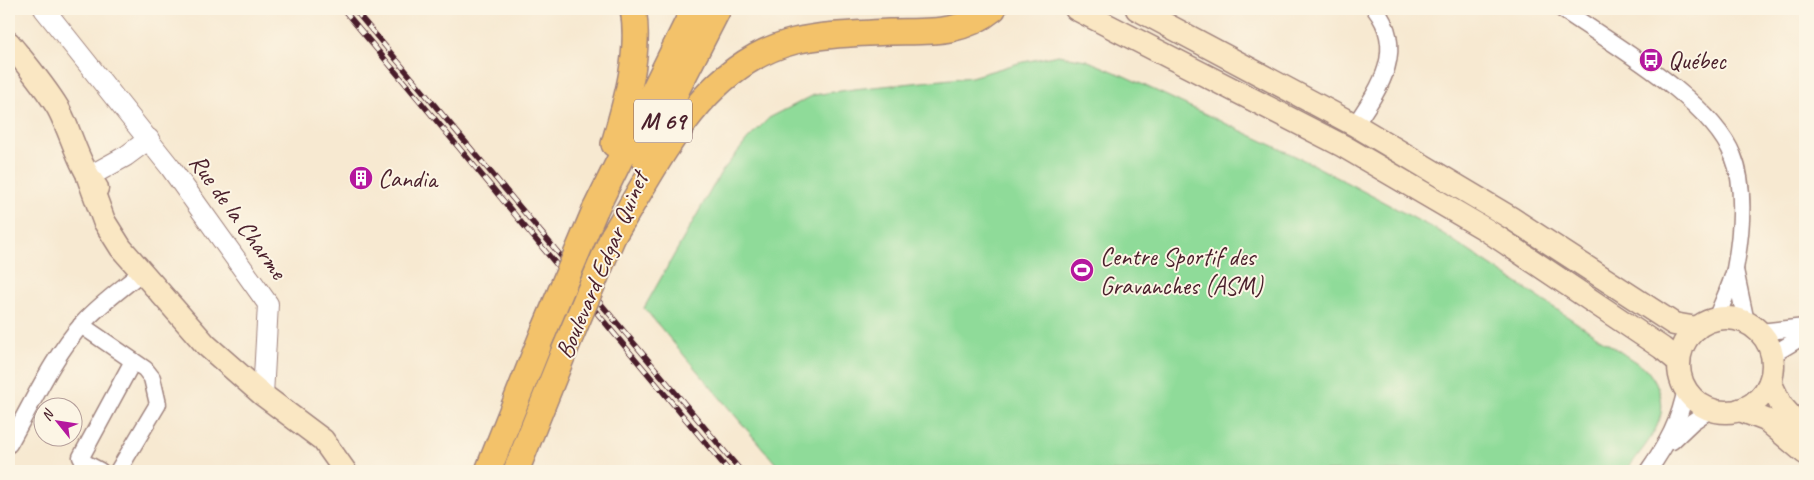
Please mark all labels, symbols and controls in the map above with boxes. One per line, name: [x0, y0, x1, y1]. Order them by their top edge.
place label: Québec: [1668, 45, 1727, 77]
bus stop icon: Québec: [1638, 47, 1664, 73]
road number: M 69: [634, 100, 692, 142]
street label: Rue de la Charme: [182, 148, 295, 287]
place label: Candia: [378, 163, 439, 195]
street label: Boulevard Edgar Quinet: [548, 164, 657, 363]
building icon: Candia: [348, 165, 374, 191]
place label: Centre Sportif des Gravanches (ASM): [1100, 241, 1264, 302]
sports icon: Centre Sportif des Gravanches (ASM): [1069, 257, 1095, 283]
north arrow: [32, 398, 82, 448]
text: N: [38, 406, 58, 424]

